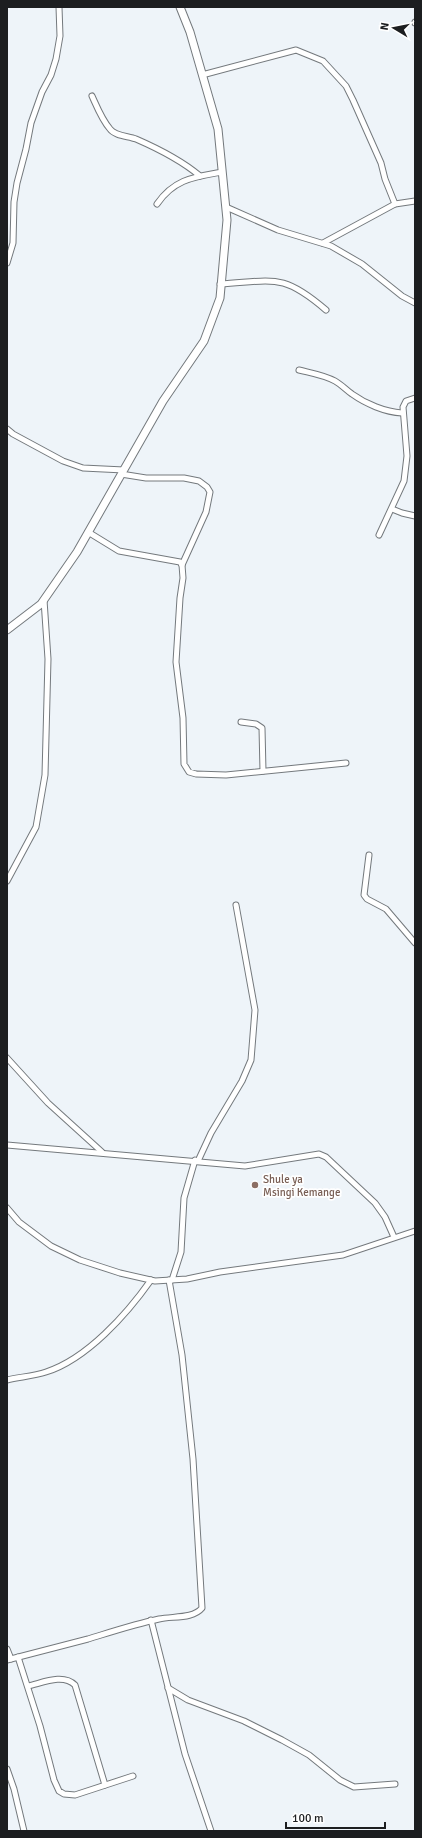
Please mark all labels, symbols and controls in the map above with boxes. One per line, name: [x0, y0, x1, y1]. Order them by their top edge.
north arrow: [374, 8, 414, 48]
text: N: [378, 21, 392, 31]
place label: Shule ya Msingi Kemange: [263, 1173, 340, 1199]
marker: Shule ya Msingi Kemange: [250, 1180, 260, 1190]
scale bar: [286, 1804, 385, 1830]
text: 100 m: [292, 1811, 324, 1826]

